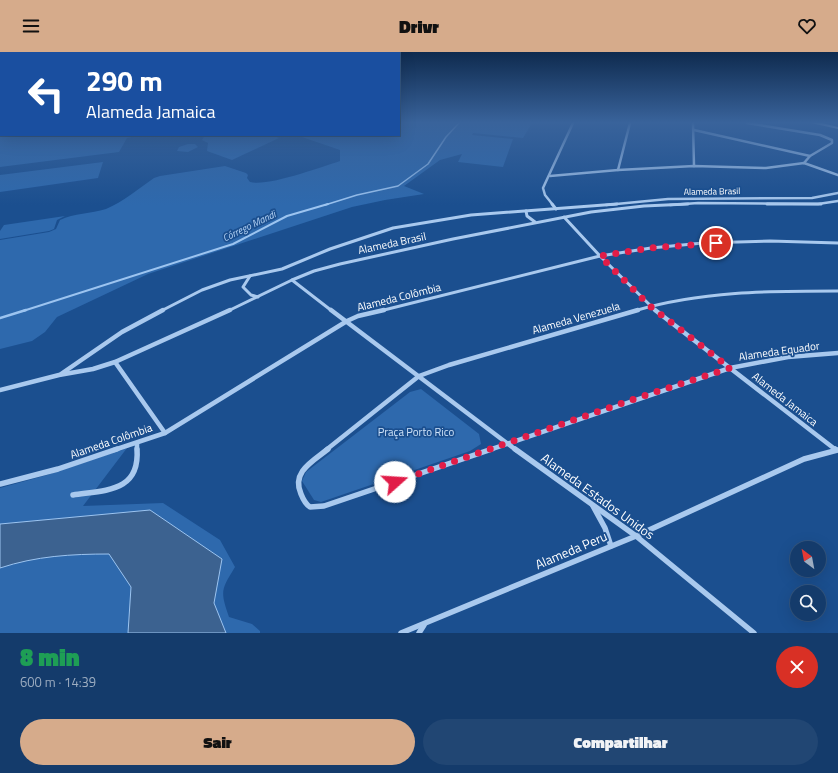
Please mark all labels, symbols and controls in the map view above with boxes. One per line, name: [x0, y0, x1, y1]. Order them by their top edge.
text: Drivr: [399, 13, 439, 40]
icon: menu: [20, 15, 42, 37]
icon: heart: [796, 15, 818, 37]
text: 290 m: [86, 59, 163, 102]
icon: left: [20, 68, 72, 120]
text: Alameda Jamaica: [86, 98, 216, 125]
street label: Alameda Brasil: [684, 184, 740, 198]
water label: Córrego Mandi: [220, 206, 280, 245]
pin: [699, 226, 733, 260]
street label: Alameda Brasil: [356, 228, 428, 258]
icon: arrive: [705, 232, 727, 254]
street label: Alameda Colômbia: [355, 279, 443, 315]
street label: Alameda Venezuela: [530, 298, 622, 338]
street label: Alameda Equador: [737, 337, 821, 365]
street label: Alameda Jamaica: [749, 368, 822, 430]
street label: Alameda Colômbia: [68, 419, 155, 463]
park label: Praça Porto Rico: [378, 424, 454, 440]
street label: Alameda Estados Unidos: [537, 448, 659, 544]
position arrow: [374, 461, 416, 503]
street label: Alameda Peru: [532, 526, 610, 574]
north arrow: [790, 541, 826, 577]
map controls: [790, 541, 826, 621]
button: search: [790, 585, 826, 621]
text: 8 min: [20, 639, 80, 675]
button: close: [776, 646, 818, 688]
text: 600 m · 14:39: [20, 672, 96, 692]
button: Sair: [20, 719, 415, 765]
button: Compartilhar: [423, 719, 818, 765]

